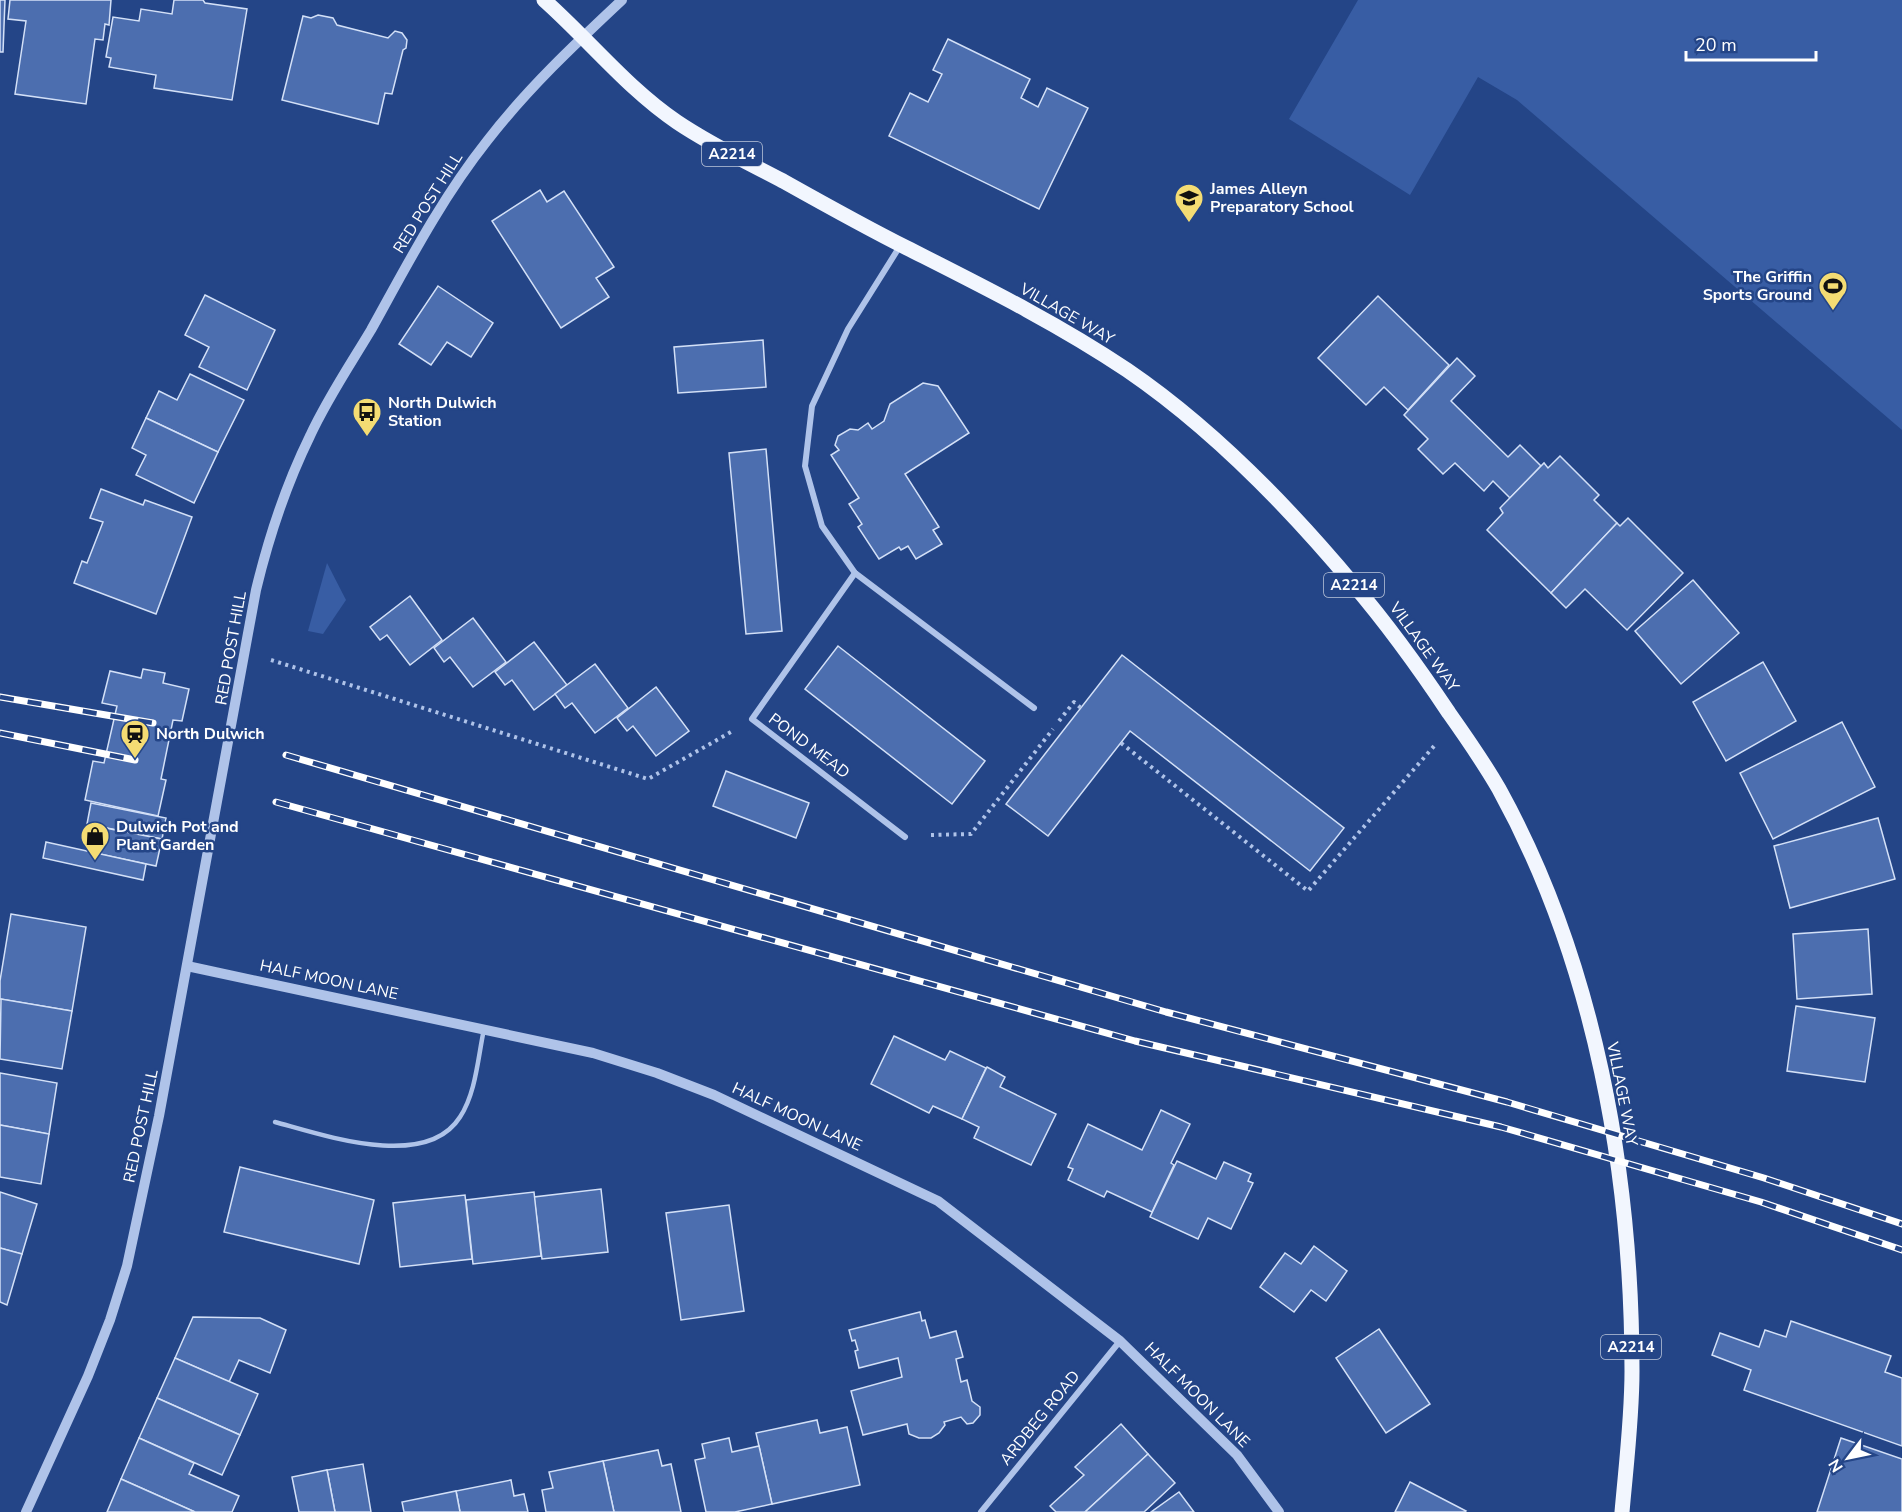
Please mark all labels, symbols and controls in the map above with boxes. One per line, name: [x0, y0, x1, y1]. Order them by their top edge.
scale bar: [1686, 24, 1816, 62]
text: 20 m: [1695, 33, 1737, 57]
road number: A2214: [702, 142, 762, 166]
street label: RED POST HILL: [388, 148, 468, 258]
place label: James Alleyn Preparatory School: [1209, 178, 1354, 218]
school or university icon: James Alleyn Preparatory School: [1173, 182, 1205, 224]
place label: The Griffin Sports Ground: [1703, 266, 1812, 306]
sports icon: The Griffin Sports Ground: [1817, 270, 1849, 312]
street label: VILLAGE WAY: [1015, 278, 1119, 350]
place label: North Dulwich Station: [388, 392, 497, 432]
bus stop icon: North Dulwich Station: [351, 396, 383, 438]
road number: A2214: [1324, 573, 1384, 597]
street label: RED POST HILL: [210, 589, 252, 707]
street label: VILLAGE WAY: [1383, 597, 1464, 697]
street label: POND MEAD: [764, 708, 854, 784]
station icon: North Dulwich: [119, 718, 151, 760]
place label: North Dulwich: [156, 723, 265, 745]
place label: Dulwich Pot and Plant Garden: [116, 816, 239, 856]
shop icon: Dulwich Pot and Plant Garden: [79, 820, 111, 862]
street label: HALF MOON LANE: [258, 955, 400, 1005]
street label: VILLAGE WAY: [1601, 1039, 1643, 1148]
street label: RED POST HILL: [118, 1067, 164, 1185]
street label: HALF MOON LANE: [729, 1077, 865, 1157]
road number: A2214: [1601, 1335, 1661, 1359]
street label: HALF MOON LANE: [1139, 1337, 1255, 1453]
street label: ARDBEG ROAD: [995, 1366, 1085, 1470]
north arrow: [1818, 1428, 1878, 1488]
text: N: [1824, 1455, 1849, 1476]

